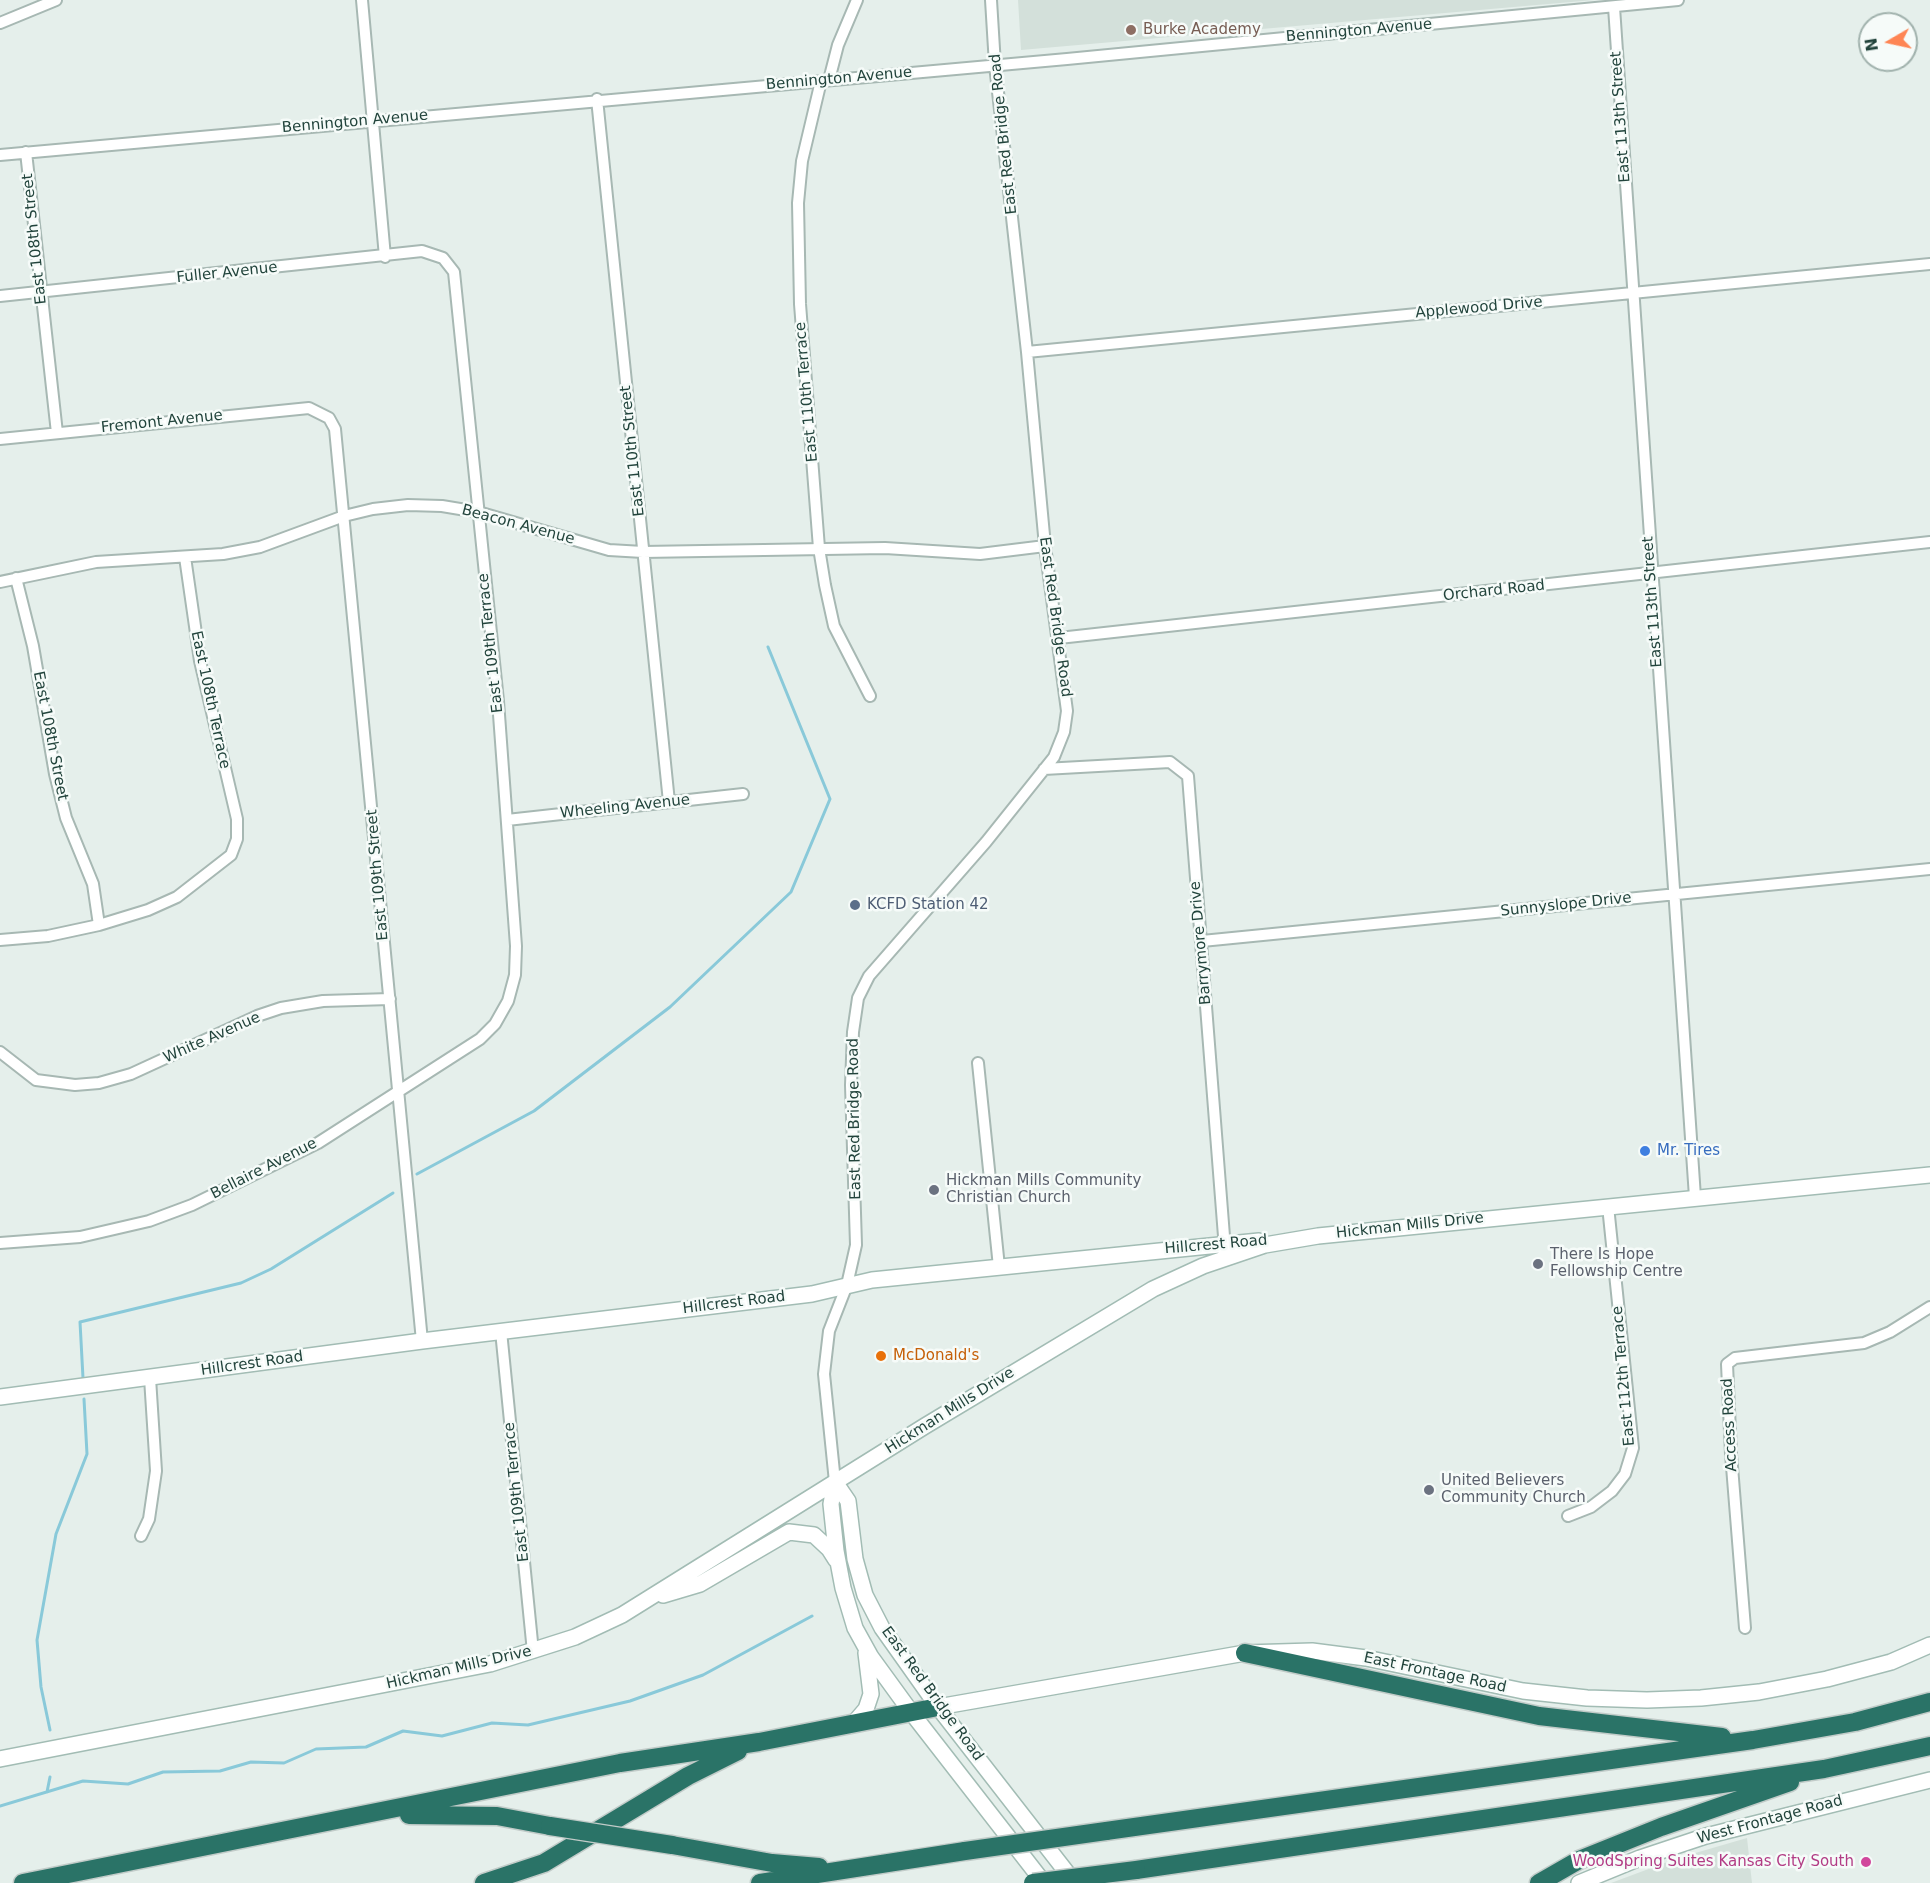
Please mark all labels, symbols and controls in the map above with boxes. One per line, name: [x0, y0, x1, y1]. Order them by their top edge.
north arrow: [1858, 12, 1918, 72]
street label: Bennington Avenue: [1285, 16, 1433, 46]
place label: Burke Academy: [1143, 21, 1261, 39]
marker: Burke Academy: [1124, 23, 1138, 37]
text: N: [1861, 36, 1882, 53]
street label: East 113th Street: [1607, 51, 1635, 183]
street label: East Red Bridge Road: [987, 53, 1021, 215]
street label: Bennington Avenue: [765, 64, 913, 94]
street label: Bennington Avenue: [281, 107, 429, 137]
street label: East 108th Street: [19, 173, 51, 305]
street label: Fuller Avenue: [176, 259, 278, 287]
street label: Applewood Drive: [1415, 293, 1543, 323]
street label: East 110th Terrace: [792, 321, 822, 463]
street label: East 110th Street: [617, 385, 649, 517]
street label: Fremont Avenue: [100, 407, 224, 437]
street label: Beacon Avenue: [460, 501, 576, 549]
street label: East Red Bridge Road: [1035, 536, 1075, 698]
street label: East 113th Street: [1639, 536, 1667, 668]
street label: East 109th Terrace: [475, 572, 507, 714]
street label: Orchard Road: [1442, 577, 1546, 605]
street label: East 108th Terrace: [187, 629, 233, 771]
street label: East 108th Street: [29, 670, 71, 802]
street label: Wheeling Avenue: [559, 791, 691, 823]
street label: East 109th Street: [363, 809, 393, 941]
street label: Barrymore Drive: [1187, 880, 1215, 1006]
street label: Sunnyslope Drive: [1500, 889, 1632, 921]
place label: KCFD Station 42: [867, 896, 989, 914]
marker: KCFD Station 42: [848, 898, 862, 912]
street label: White Avenue: [161, 1009, 263, 1067]
street label: East Red Bridge Road: [845, 1038, 865, 1200]
street label: Bellaire Avenue: [208, 1134, 320, 1204]
place label: Mr. Tires: [1657, 1142, 1720, 1160]
marker: Mr. Tires: [1638, 1144, 1652, 1158]
place label: Hickman Mills Community Christian Church: [946, 1172, 1141, 1207]
marker: Hickman Mills Community Christian Church: [927, 1183, 941, 1197]
street label: Hickman Mills Drive: [1335, 1209, 1485, 1243]
street label: Hillcrest Road: [1164, 1232, 1268, 1258]
place label: There Is Hope Fellowship Centre: [1550, 1246, 1683, 1281]
marker: There Is Hope Fellowship Centre: [1531, 1257, 1545, 1271]
street label: Hillcrest Road: [682, 1288, 786, 1318]
street label: East 112th Terrace: [1609, 1305, 1639, 1447]
place label: McDonald's: [893, 1347, 979, 1365]
street label: Hillcrest Road: [200, 1348, 304, 1380]
marker: McDonald's: [874, 1349, 888, 1363]
street label: Hickman Mills Drive: [882, 1364, 1018, 1458]
street label: Access Road: [1719, 1378, 1741, 1472]
street label: East 109th Terrace: [501, 1421, 533, 1563]
place label: United Believers Community Church: [1441, 1472, 1586, 1507]
marker: United Believers Community Church: [1422, 1483, 1436, 1497]
street label: East Red Bridge Road: [877, 1623, 987, 1765]
street label: Hickman Mills Drive: [385, 1643, 533, 1693]
street label: East Frontage Road: [1362, 1649, 1508, 1697]
street label: West Frontage Road: [1695, 1792, 1845, 1848]
place label: WoodSpring Suites Kansas City South: [1572, 1853, 1854, 1871]
marker: WoodSpring Suites Kansas City South: [1859, 1855, 1873, 1869]

